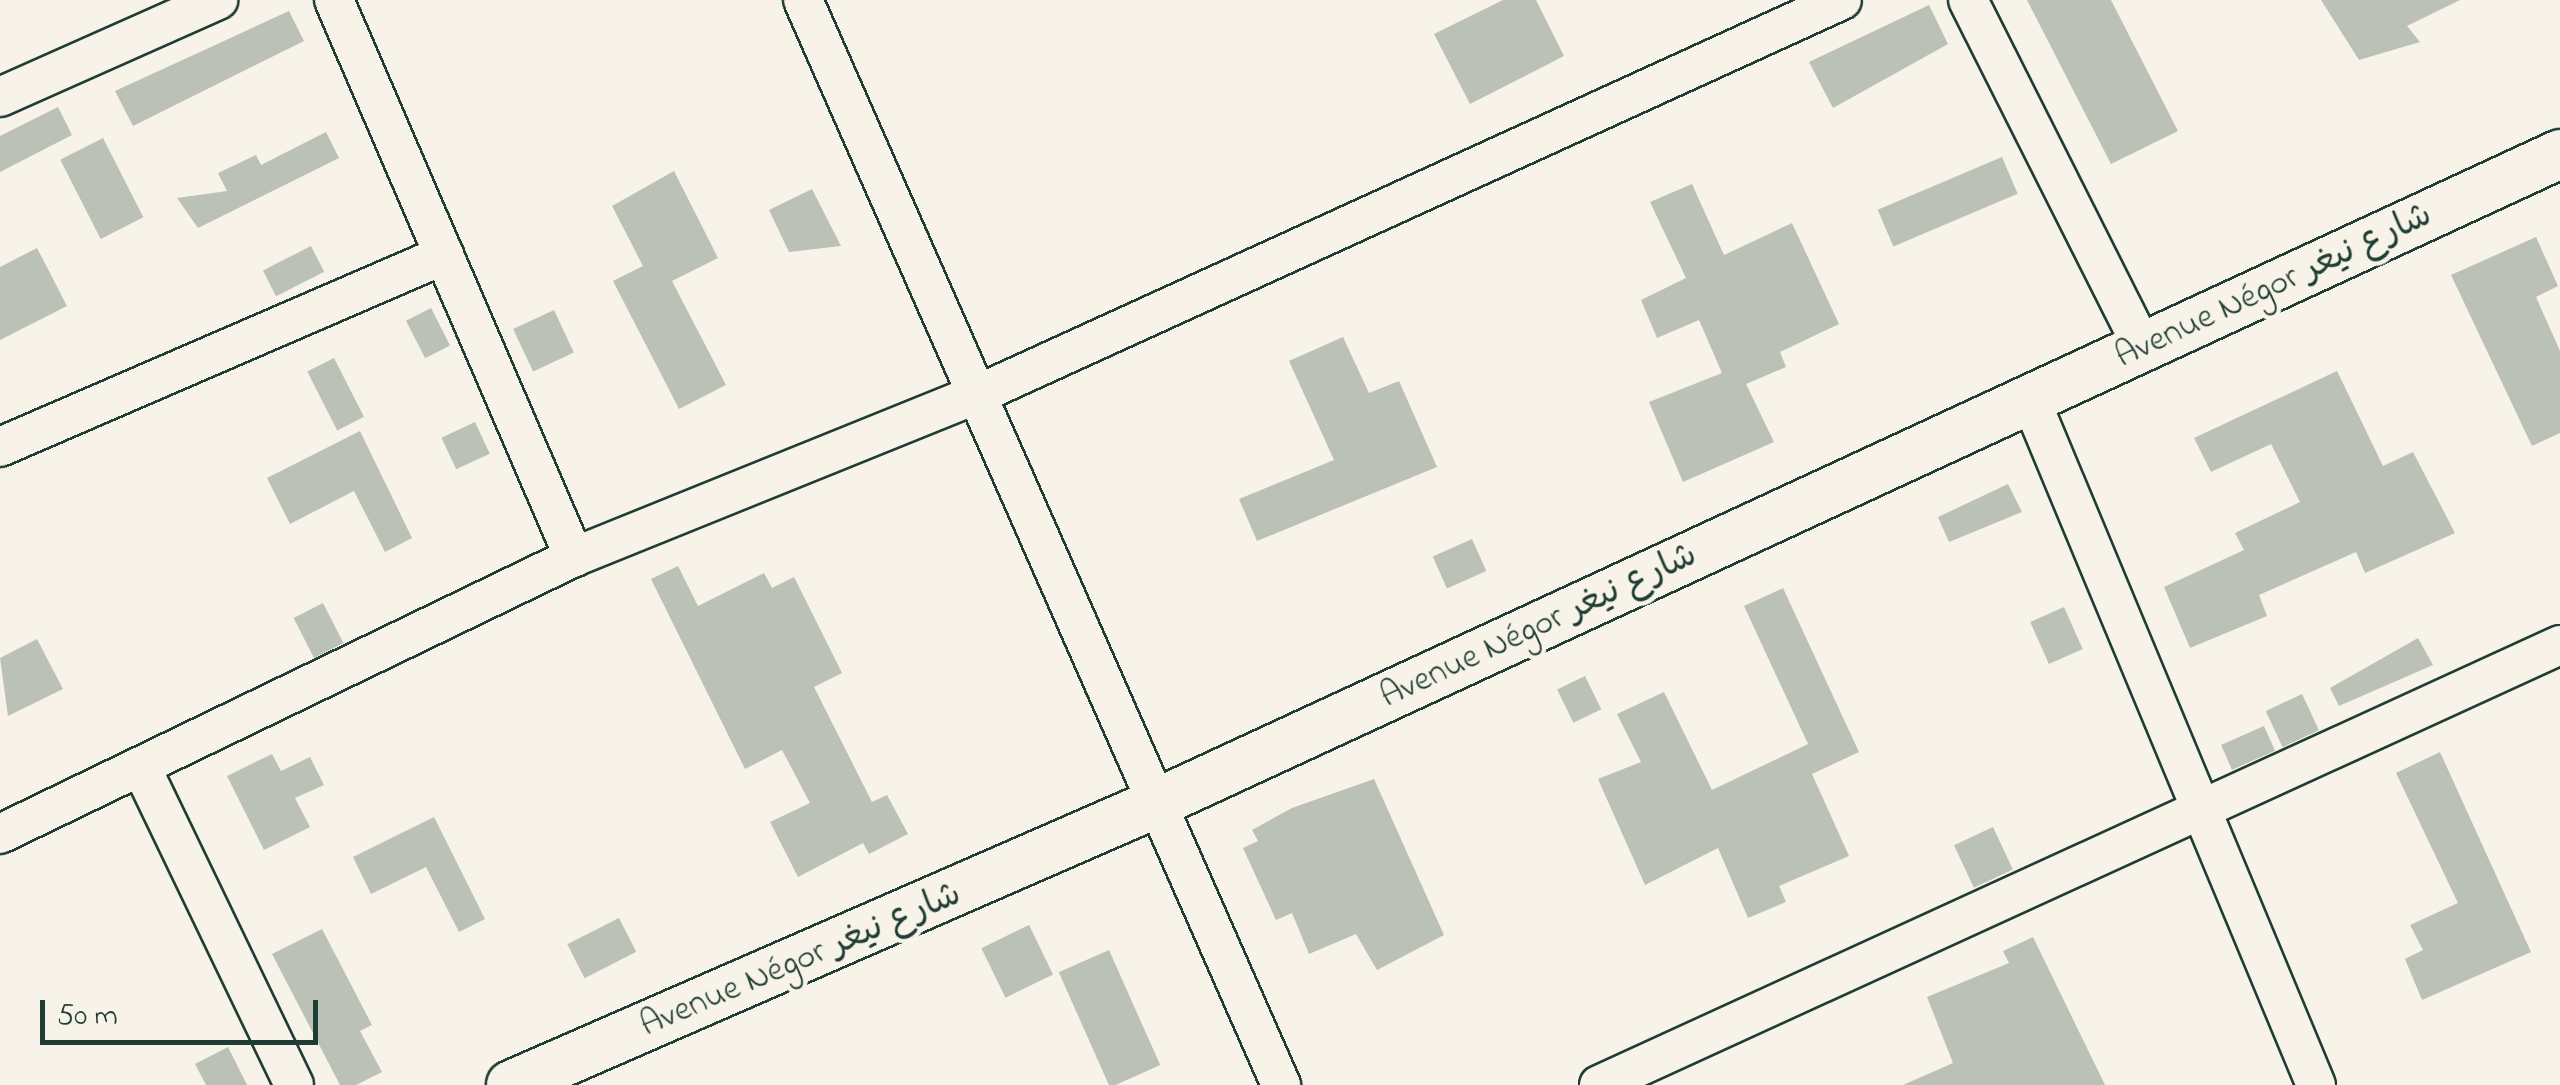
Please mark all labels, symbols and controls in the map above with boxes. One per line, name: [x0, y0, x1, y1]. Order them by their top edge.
street label: Avenue Négor شارع نيغر: [2109, 195, 2439, 379]
street label: Avenue Négor شارع نيغر: [1374, 535, 1704, 719]
street label: Avenue Négor شارع نيغر: [634, 874, 968, 1048]
scale bar: [45, 980, 322, 1042]
text: 50 m: [57, 995, 118, 1039]

